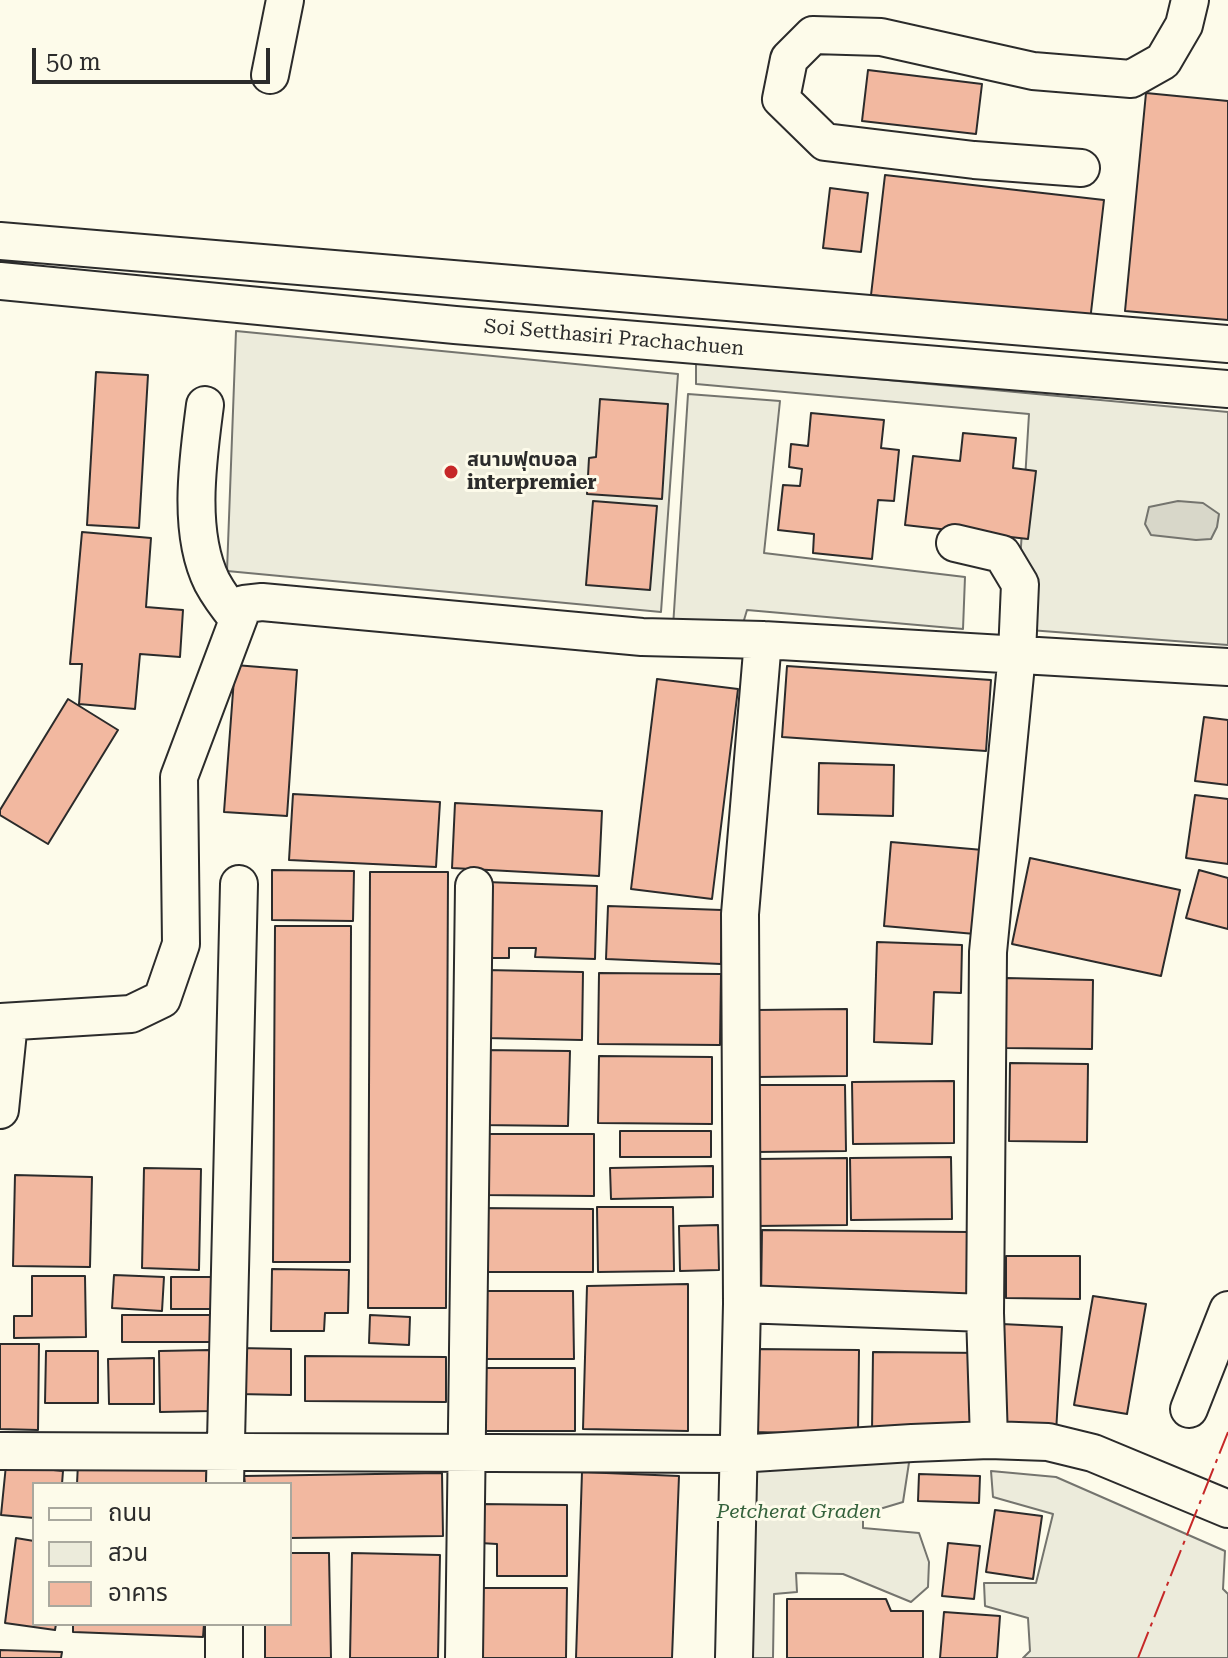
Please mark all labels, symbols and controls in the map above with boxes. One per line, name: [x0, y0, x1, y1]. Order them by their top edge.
scale bar: [36, 32, 274, 82]
text: 50 m: [46, 48, 101, 76]
street label: Soi Setthasiri Prachachuen: [483, 315, 745, 361]
place label: สนามฟุตบอล interpremier: [467, 448, 597, 495]
marker: สนามฟุตบอล interpremier: [442, 463, 460, 481]
legend: [32, 1482, 292, 1626]
text: ถนน: [108, 1499, 152, 1527]
park label: Petcherat Graden: [717, 1500, 881, 1524]
text: สวน: [108, 1539, 148, 1567]
text: อาคาร: [108, 1579, 168, 1607]

